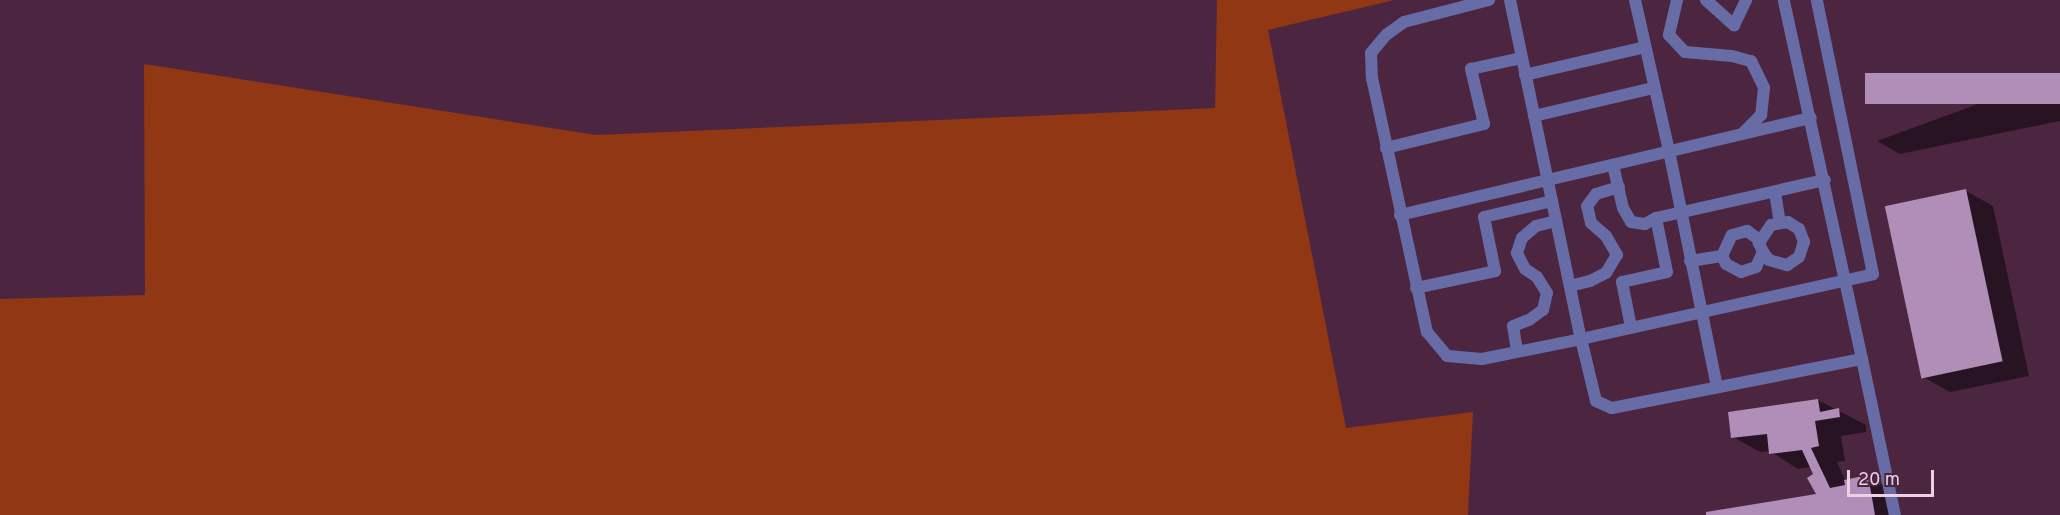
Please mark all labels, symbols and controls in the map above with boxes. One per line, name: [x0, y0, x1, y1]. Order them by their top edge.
scale bar: [1850, 458, 1937, 496]
text: 20 m: [1858, 469, 1900, 492]

